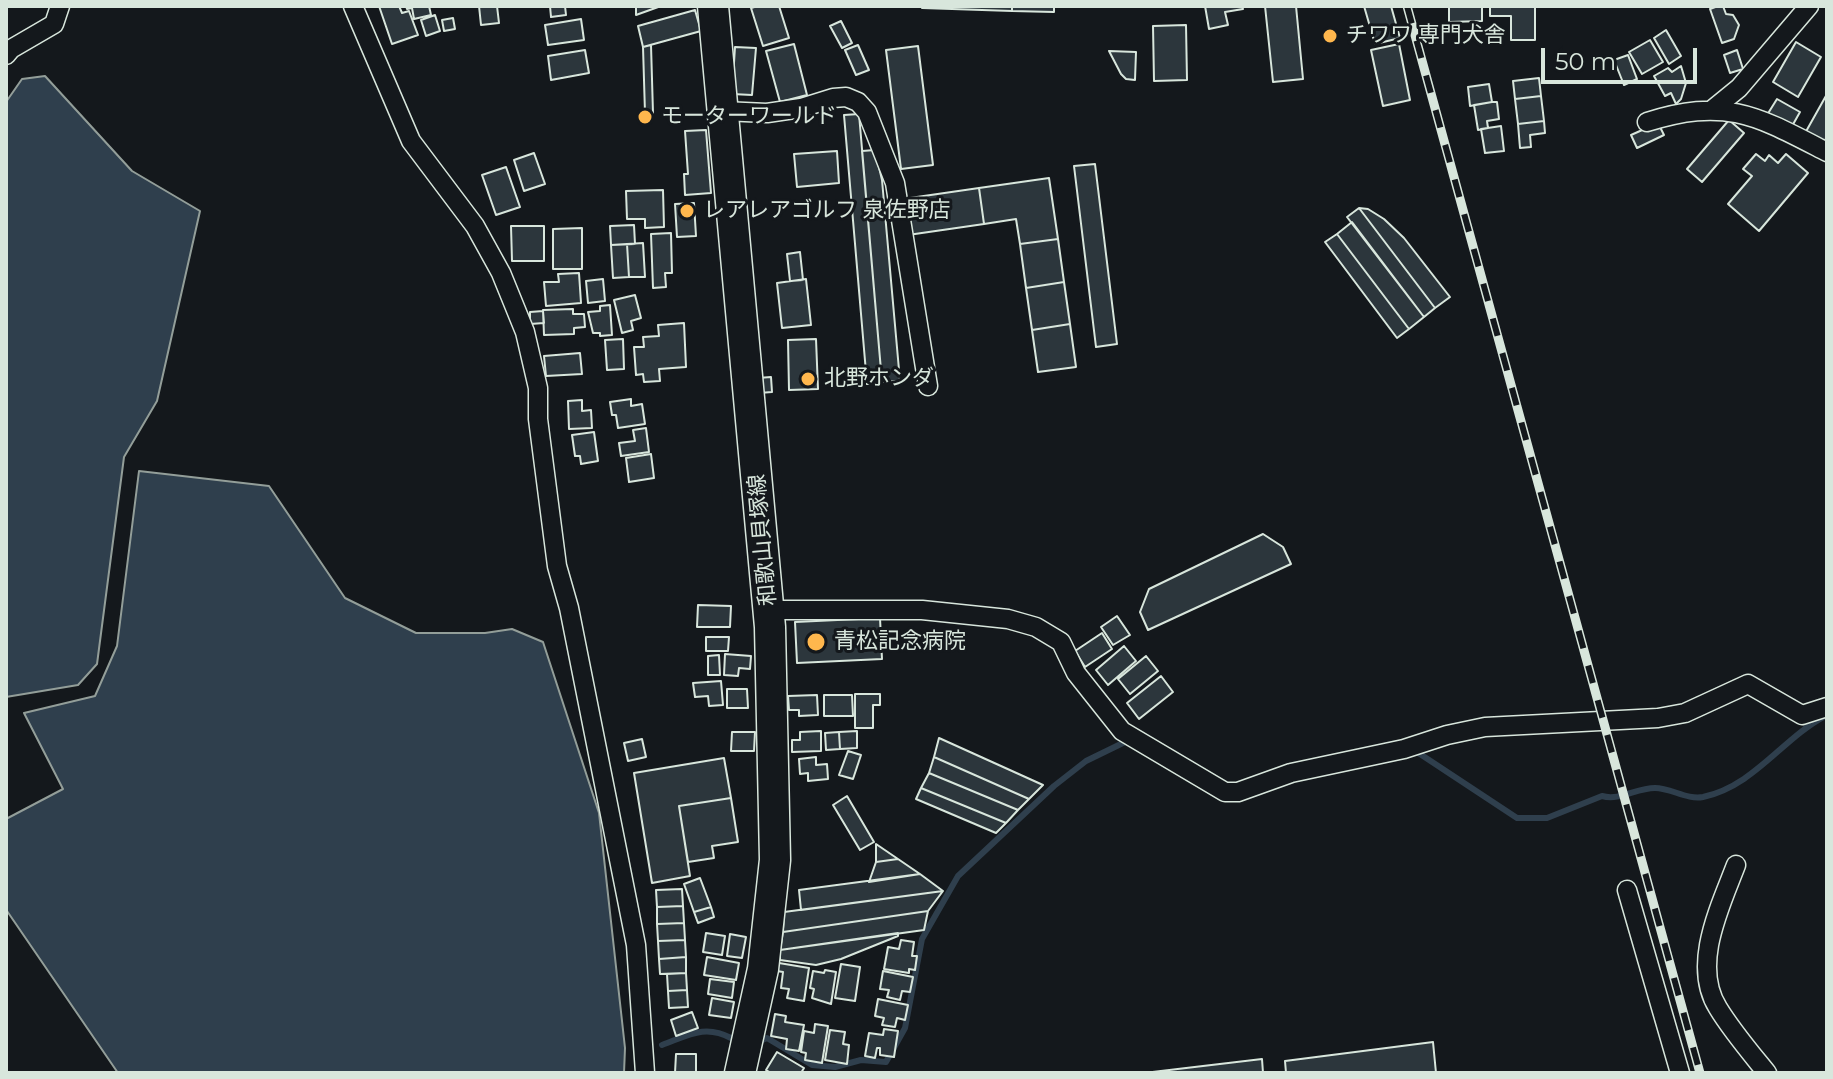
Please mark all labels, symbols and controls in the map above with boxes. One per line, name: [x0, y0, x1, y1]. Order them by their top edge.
place label: チワワ 専門犬舎: [1346, 23, 1506, 49]
marker: チワワ 専門犬舎: [1321, 27, 1339, 45]
scale bar: [1545, 32, 1701, 82]
text: 50 m: [1555, 47, 1616, 76]
place label: モーターワールド: [661, 104, 837, 130]
marker: モーターワールド: [636, 108, 654, 126]
place label: レアレアゴルフ 泉佐野店: [703, 198, 951, 224]
marker: レアレアゴルフ 泉佐野店: [678, 202, 696, 220]
place label: 北野ホンダ: [824, 366, 934, 392]
marker: 北野ホンダ: [799, 370, 817, 388]
street label: 和歌山貝塚線: [744, 473, 782, 607]
place label: 青松記念病院: [834, 629, 966, 655]
marker: 青松記念病院: [805, 631, 827, 653]

